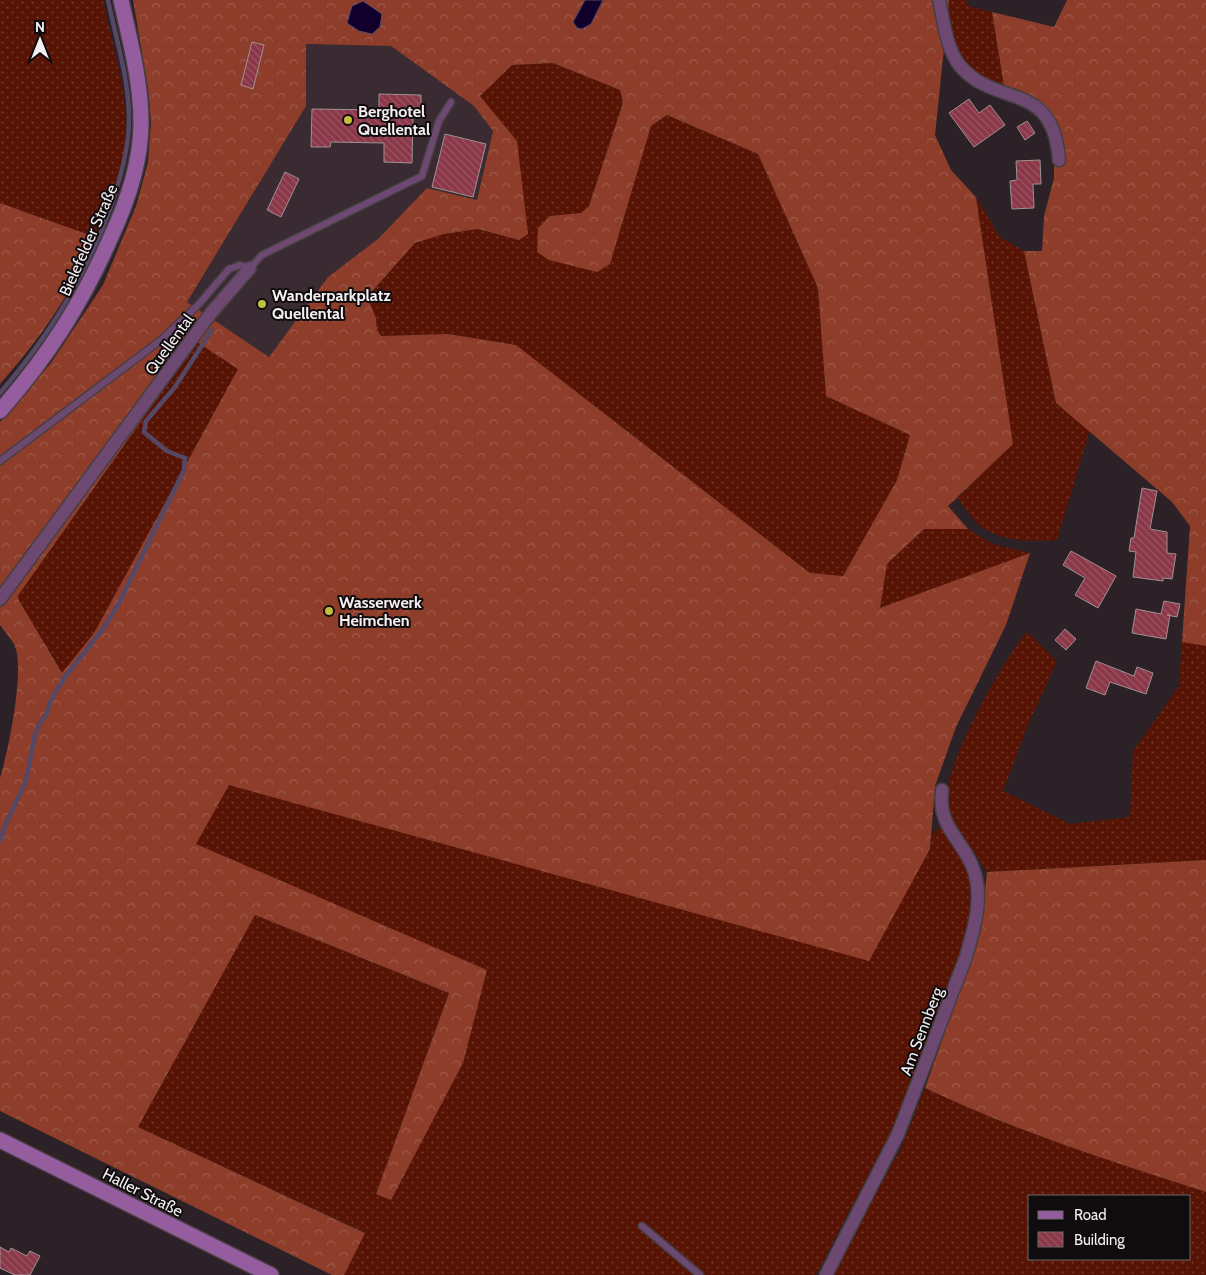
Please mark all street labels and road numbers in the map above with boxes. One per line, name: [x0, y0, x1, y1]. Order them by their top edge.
street label: Bielefelder Straße: [55, 181, 122, 299]
street label: Quellental: [141, 310, 198, 378]
street label: Am Sennberg: [896, 983, 947, 1078]
street label: Haller Straße: [99, 1164, 186, 1221]

